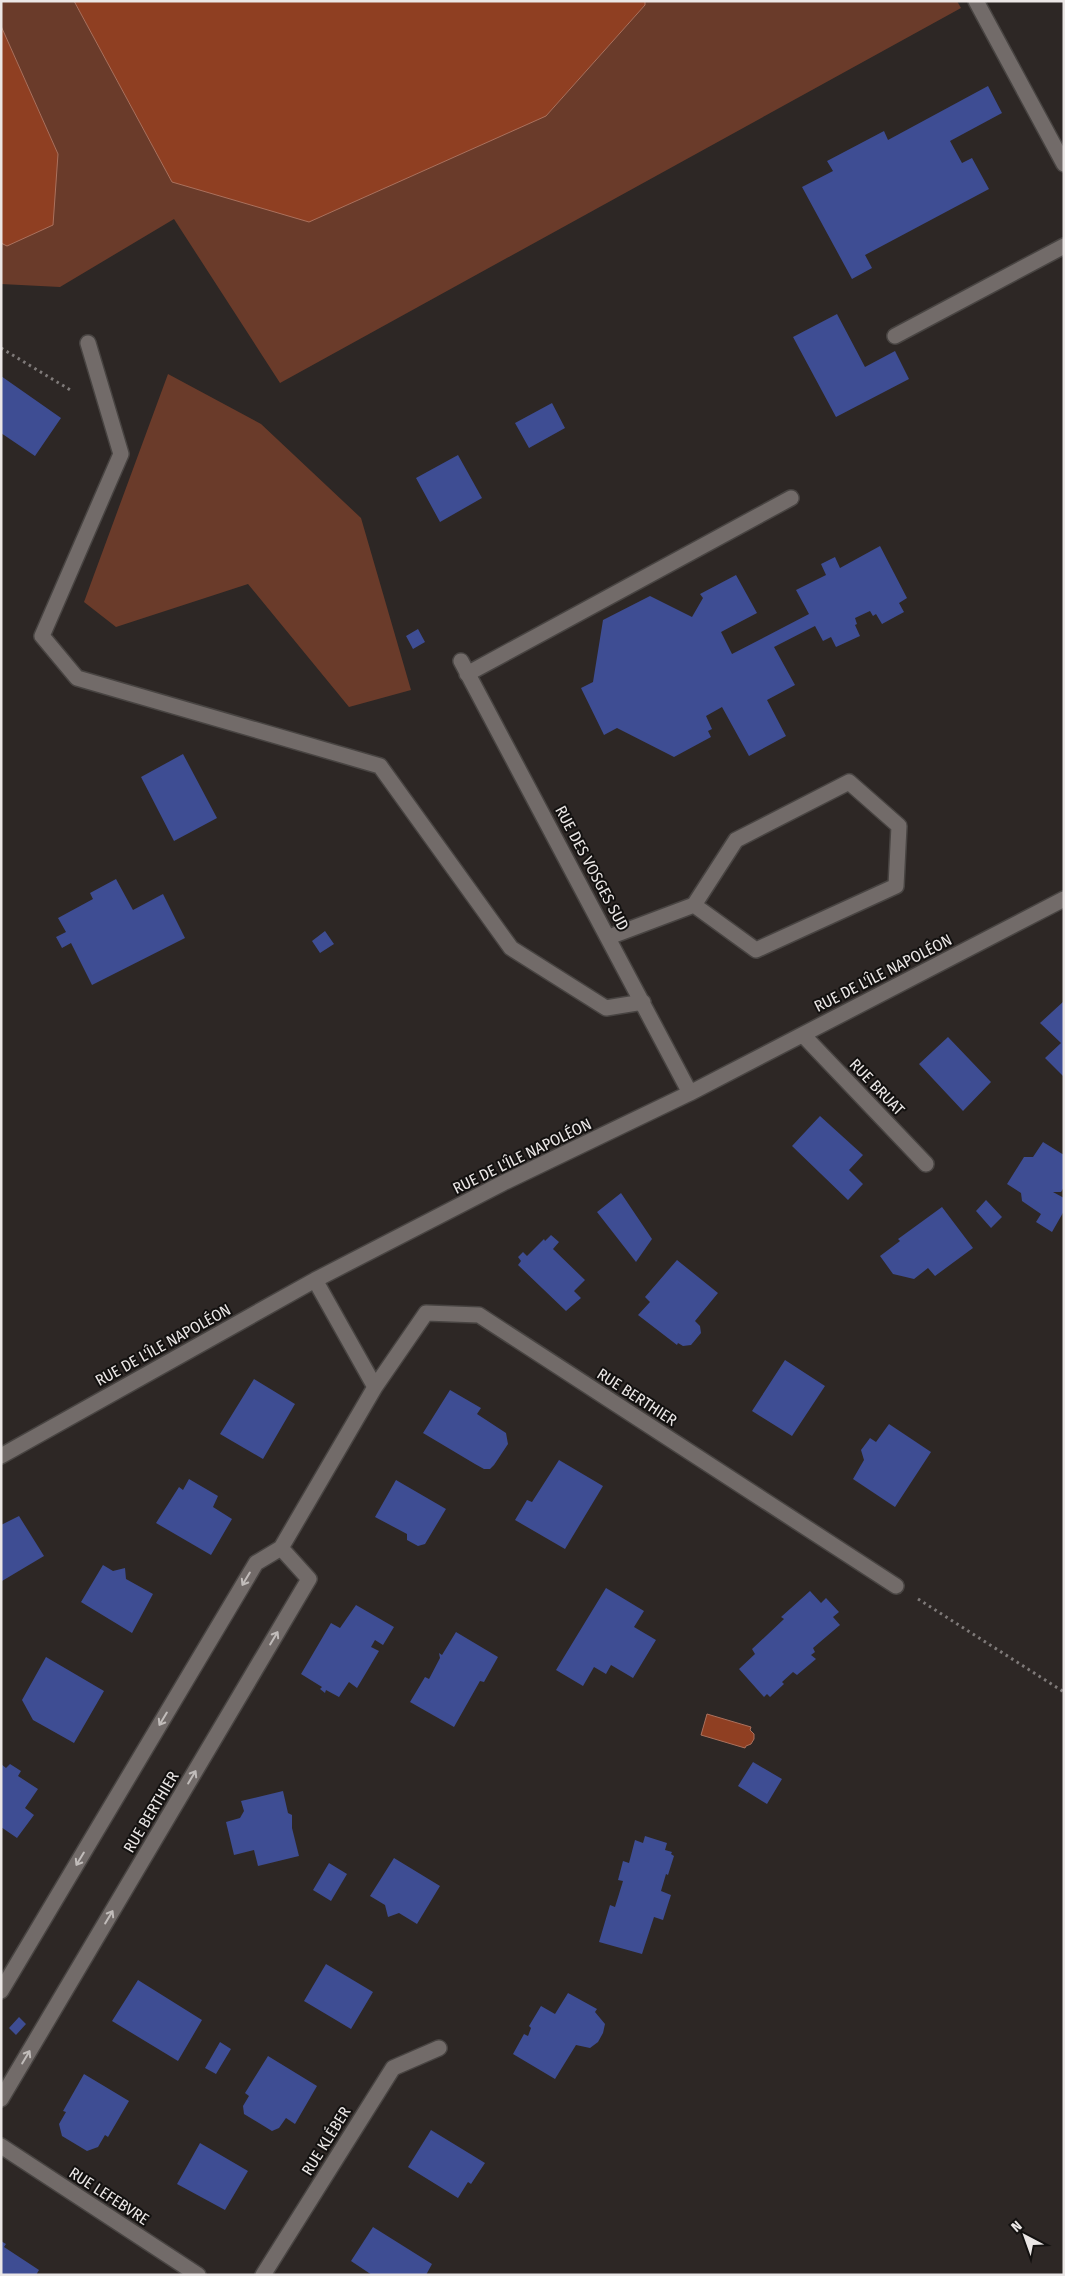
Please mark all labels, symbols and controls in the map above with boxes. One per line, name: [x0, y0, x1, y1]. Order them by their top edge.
street label: RUE DES VOSGES SUD: [551, 802, 633, 934]
street label: RUE DE L'ÎLE NAPOLÉON: [811, 930, 955, 1016]
street label: RUE BRUAT: [846, 1055, 909, 1120]
street label: RUE DE L'ÎLE NAPOLÉON: [450, 1114, 594, 1198]
street label: RUE DE L'ÎLE NAPOLÉON: [92, 1300, 234, 1390]
street label: RUE BERTHIER: [593, 1364, 681, 1430]
one-way arrow: [241, 1572, 251, 1586]
one-way arrow: [270, 1631, 280, 1645]
one-way arrow: [157, 1711, 167, 1726]
street label: RUE BERTHIER: [119, 1768, 183, 1856]
one-way arrow: [187, 1771, 197, 1785]
one-way arrow: [74, 1851, 84, 1865]
one-way arrow: [104, 1911, 114, 1925]
one-way arrow: [22, 2051, 32, 2065]
street label: RUE KLÉBER: [297, 2103, 355, 2179]
street label: RUE LEFEBVRE: [66, 2163, 152, 2229]
north arrow: [1000, 2211, 1050, 2261]
text: N: [1008, 2217, 1026, 2236]

